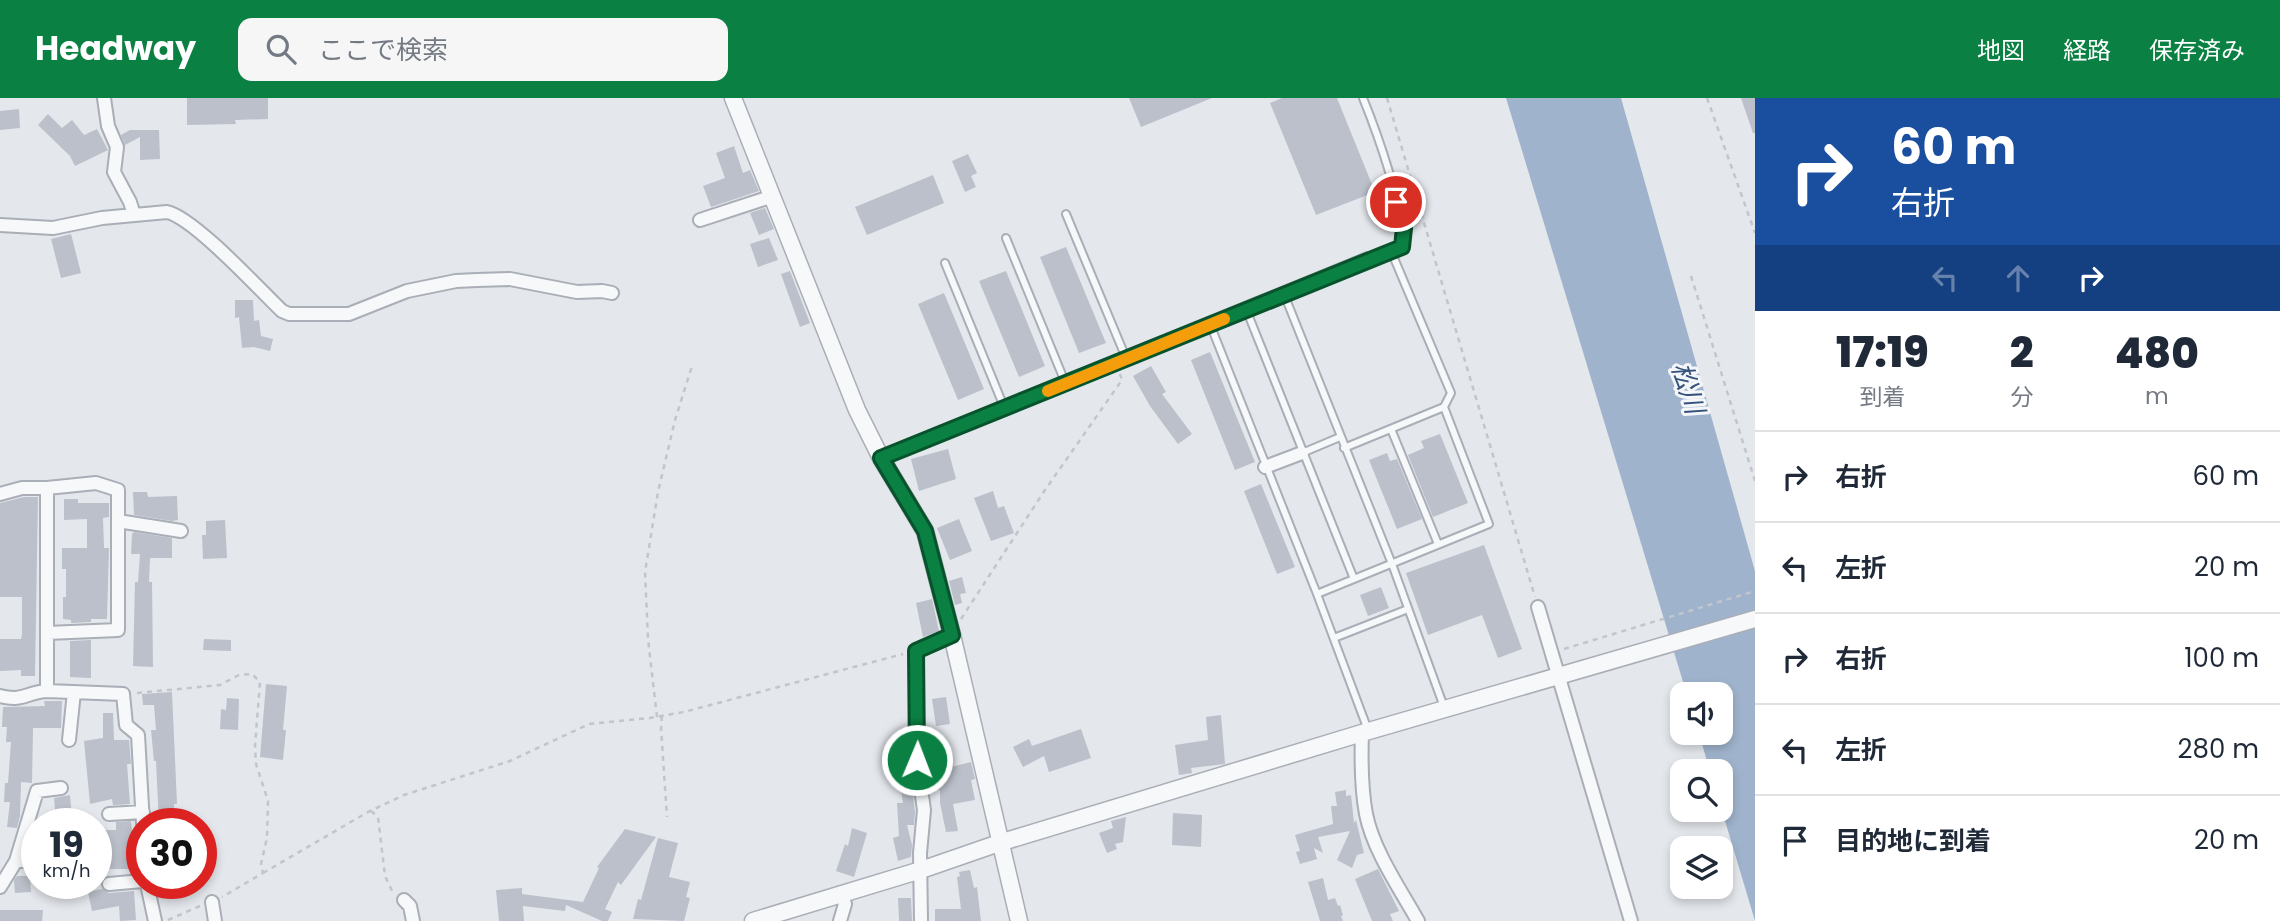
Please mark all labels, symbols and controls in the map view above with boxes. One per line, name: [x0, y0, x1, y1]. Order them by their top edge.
search box: [238, 18, 728, 81]
text: Headway: [35, 25, 196, 72]
icon: search: [262, 30, 300, 68]
text: ここで検索: [318, 32, 448, 68]
text: 地図: [1977, 34, 2025, 67]
text: 経路: [2063, 34, 2111, 67]
text: 保存済み: [2149, 34, 2245, 67]
text: 60 m: [1891, 113, 2016, 181]
icon: right: [1776, 126, 1867, 217]
pin: [1366, 172, 1426, 232]
text: 右折: [1891, 180, 1955, 225]
icon: arrive: [1377, 183, 1415, 221]
icon: left: [1926, 259, 1964, 297]
icon: ahead: [1999, 259, 2037, 297]
icon: right: [2072, 259, 2110, 297]
text: 17:19: [1836, 323, 1929, 382]
text: 2: [2010, 323, 2034, 382]
text: 480: [2115, 324, 2199, 383]
water label: 松川: [1663, 358, 1714, 421]
text: m: [2145, 380, 2169, 412]
text: 到着: [1859, 381, 1905, 413]
text: 分: [2010, 381, 2033, 413]
icon: right: [1776, 458, 1814, 496]
text: 60 m: [2192, 458, 2259, 494]
text: 右折: [1835, 459, 1887, 495]
icon: left: [1776, 549, 1814, 587]
text: 20 m: [2194, 549, 2259, 585]
text: 左折: [1835, 550, 1887, 586]
icon: right: [1776, 640, 1814, 678]
text: 100 m: [2184, 640, 2259, 676]
text: 右折: [1835, 641, 1887, 677]
map controls: [1670, 682, 1733, 899]
button: sound: [1670, 682, 1733, 745]
position arrow: [880, 723, 954, 797]
icon: left: [1776, 731, 1814, 769]
text: 280 m: [2178, 731, 2259, 767]
text: 左折: [1835, 732, 1887, 768]
button: search: [1670, 759, 1733, 822]
speed limit sign: 30: [126, 808, 217, 899]
text: 19: [49, 820, 84, 869]
icon: arrive: [1776, 822, 1814, 860]
text: 20 m: [2194, 822, 2259, 858]
text: 目的地に到着: [1835, 823, 1991, 859]
button: layers: [1670, 836, 1733, 899]
text: km/h: [43, 858, 90, 883]

